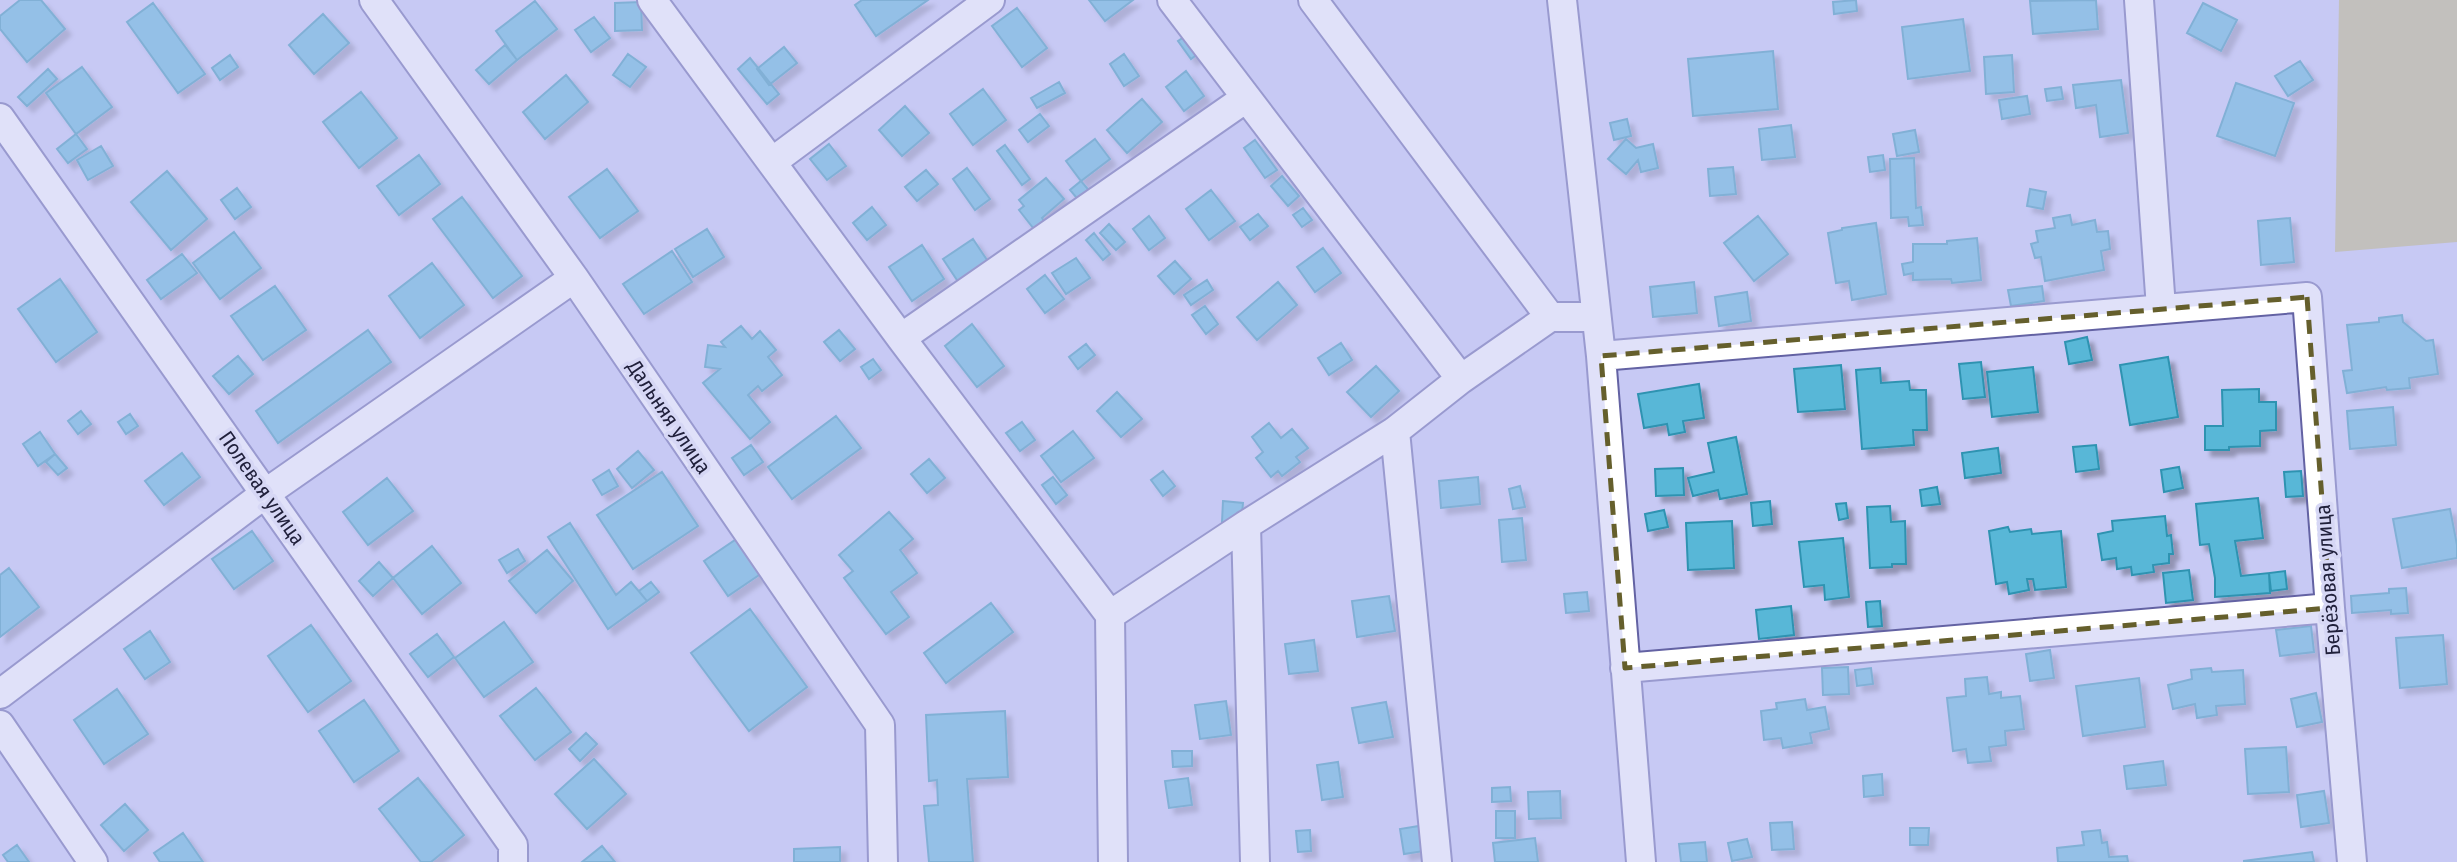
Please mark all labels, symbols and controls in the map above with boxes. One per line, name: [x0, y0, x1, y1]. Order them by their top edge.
street label: Дальняя улица: [621, 354, 717, 479]
street label: Полевая улица: [213, 426, 311, 550]
street label: Берёзовая улица: [2310, 504, 2346, 656]

